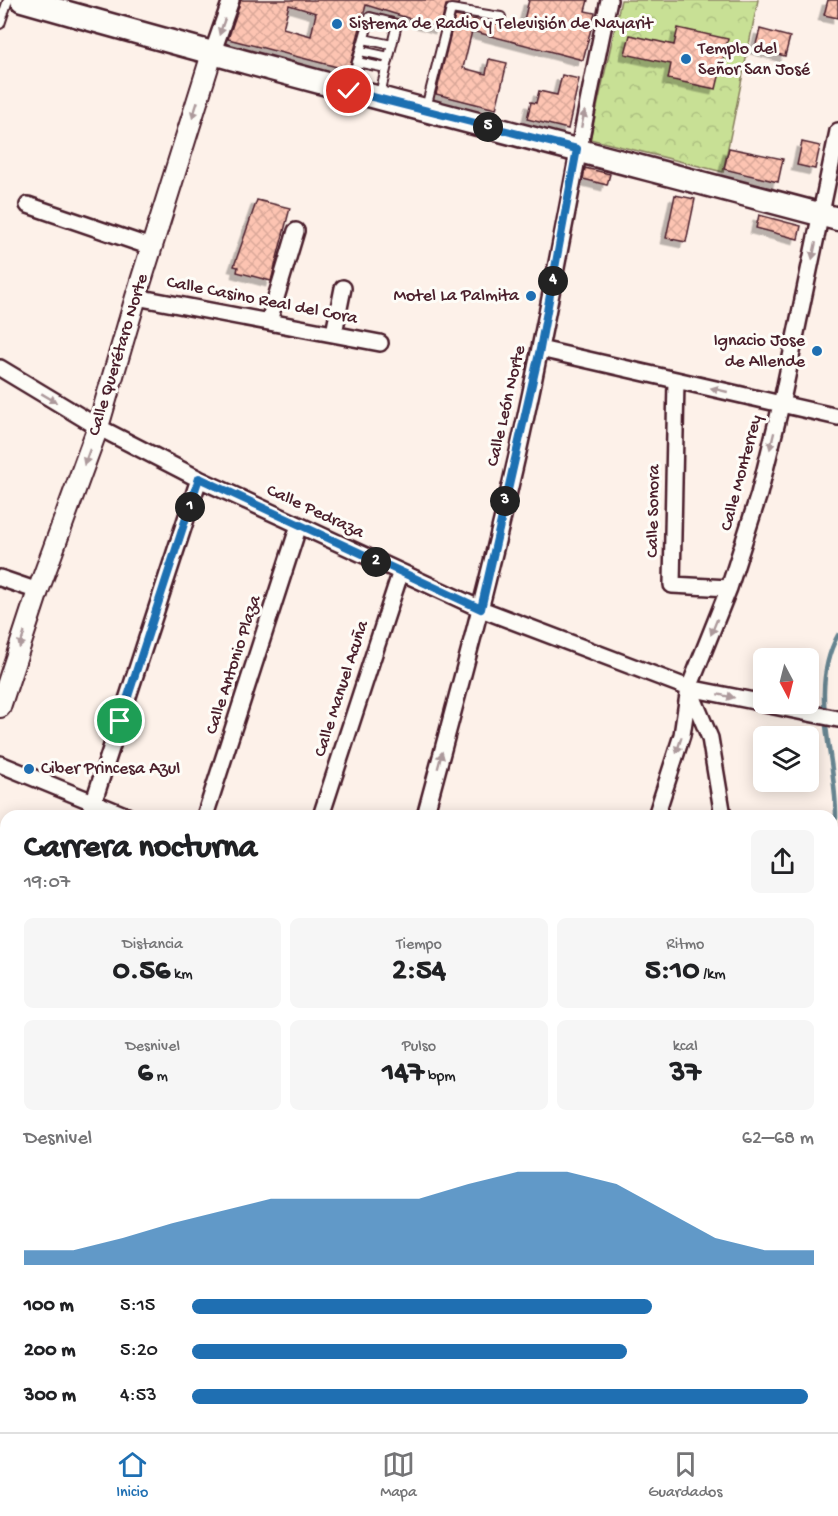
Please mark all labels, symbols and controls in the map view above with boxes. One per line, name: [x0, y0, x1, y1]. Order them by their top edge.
place label: Sistema de Radio y Televisión de Nayarit: [349, 14, 654, 35]
marker: Sistema de Radio y Televisión de Nayarit: [330, 17, 344, 31]
one-way arrow: [217, 18, 226, 36]
place label: Templo del Señor San José: [697, 39, 811, 81]
marker: Templo del Señor San José: [679, 52, 693, 66]
pin: [323, 65, 374, 116]
icon: check: [332, 74, 365, 107]
one-way arrow: [190, 101, 199, 119]
one-way arrow: [579, 109, 588, 128]
pin: 5: [473, 112, 503, 142]
text: 5: [484, 117, 492, 136]
one-way arrow: [809, 241, 818, 260]
pin: 4: [538, 266, 568, 296]
street label: Calle Querétaro Norte: [84, 271, 154, 438]
text: 4: [549, 271, 557, 290]
street label: Calle Casino Real del Cora: [165, 272, 360, 330]
place label: Motel La Palmita: [394, 286, 520, 307]
marker: Motel La Palmita: [524, 289, 538, 303]
place label: Ignacio Jose de Allende: [713, 331, 806, 373]
street label: Calle León Norte: [483, 343, 531, 468]
marker: Ignacio Jose de Allende: [810, 344, 824, 358]
one-way arrow: [710, 385, 729, 395]
one-way arrow: [41, 392, 57, 403]
street label: Calle Monterrey: [716, 413, 768, 533]
one-way arrow: [766, 432, 776, 450]
one-way arrow: [82, 448, 92, 466]
street label: Calle Sonora: [643, 463, 665, 558]
street label: Calle Pedraza: [263, 480, 368, 544]
pin: 3: [490, 486, 520, 516]
text: 3: [501, 491, 509, 510]
pin: 1: [175, 492, 205, 522]
text: 1: [187, 497, 193, 516]
pin: 2: [361, 547, 391, 577]
text: 2: [372, 552, 380, 571]
street label: Calle Antonio Plaza: [202, 592, 267, 737]
street label: Calle Manuel Acuña: [310, 617, 374, 760]
one-way arrow: [708, 618, 718, 636]
one-way arrow: [17, 631, 26, 649]
north arrow: [753, 648, 819, 714]
map controls: [753, 648, 819, 792]
one-way arrow: [717, 692, 736, 701]
pin: [94, 695, 145, 746]
icon: arrive: [103, 704, 136, 737]
button: layers: [753, 726, 819, 792]
one-way arrow: [674, 736, 683, 754]
one-way arrow: [436, 750, 445, 768]
place label: Ciber Princesa Azul: [41, 759, 180, 780]
marker: Ciber Princesa Azul: [22, 762, 36, 776]
text: Carrera nocturna: [24, 830, 257, 868]
button: share: [751, 830, 814, 893]
text: 19:07: [24, 872, 70, 895]
text: Distancia: [122, 936, 183, 955]
text: Tiempo: [396, 936, 442, 955]
text: Ritmo: [666, 936, 704, 955]
text: 0.56: [113, 955, 170, 990]
text: 2:54: [392, 955, 446, 990]
text: 5:10: [645, 955, 699, 990]
text: km: [170, 966, 193, 985]
text: /km: [699, 966, 726, 985]
text: Desnivel: [125, 1038, 180, 1057]
text: Pulso: [402, 1038, 436, 1057]
text: kcal: [673, 1038, 698, 1057]
text: 6: [137, 1057, 153, 1092]
text: 147: [382, 1057, 424, 1092]
text: 37: [670, 1057, 701, 1092]
text: m: [153, 1068, 168, 1087]
text: bpm: [424, 1068, 456, 1087]
text: Desnivel: [24, 1128, 92, 1151]
text: 62–68 m: [742, 1128, 814, 1151]
text: 100 m: [24, 1295, 74, 1318]
text: 5:15: [120, 1295, 155, 1318]
text: 200 m: [24, 1340, 75, 1363]
text: 5:20: [120, 1340, 158, 1363]
text: 300 m: [24, 1385, 76, 1408]
text: 4:53: [120, 1385, 157, 1408]
tab: Inicio: [116, 1448, 149, 1503]
tab: Mapa: [380, 1448, 417, 1503]
tab: Guardados: [648, 1448, 722, 1503]

